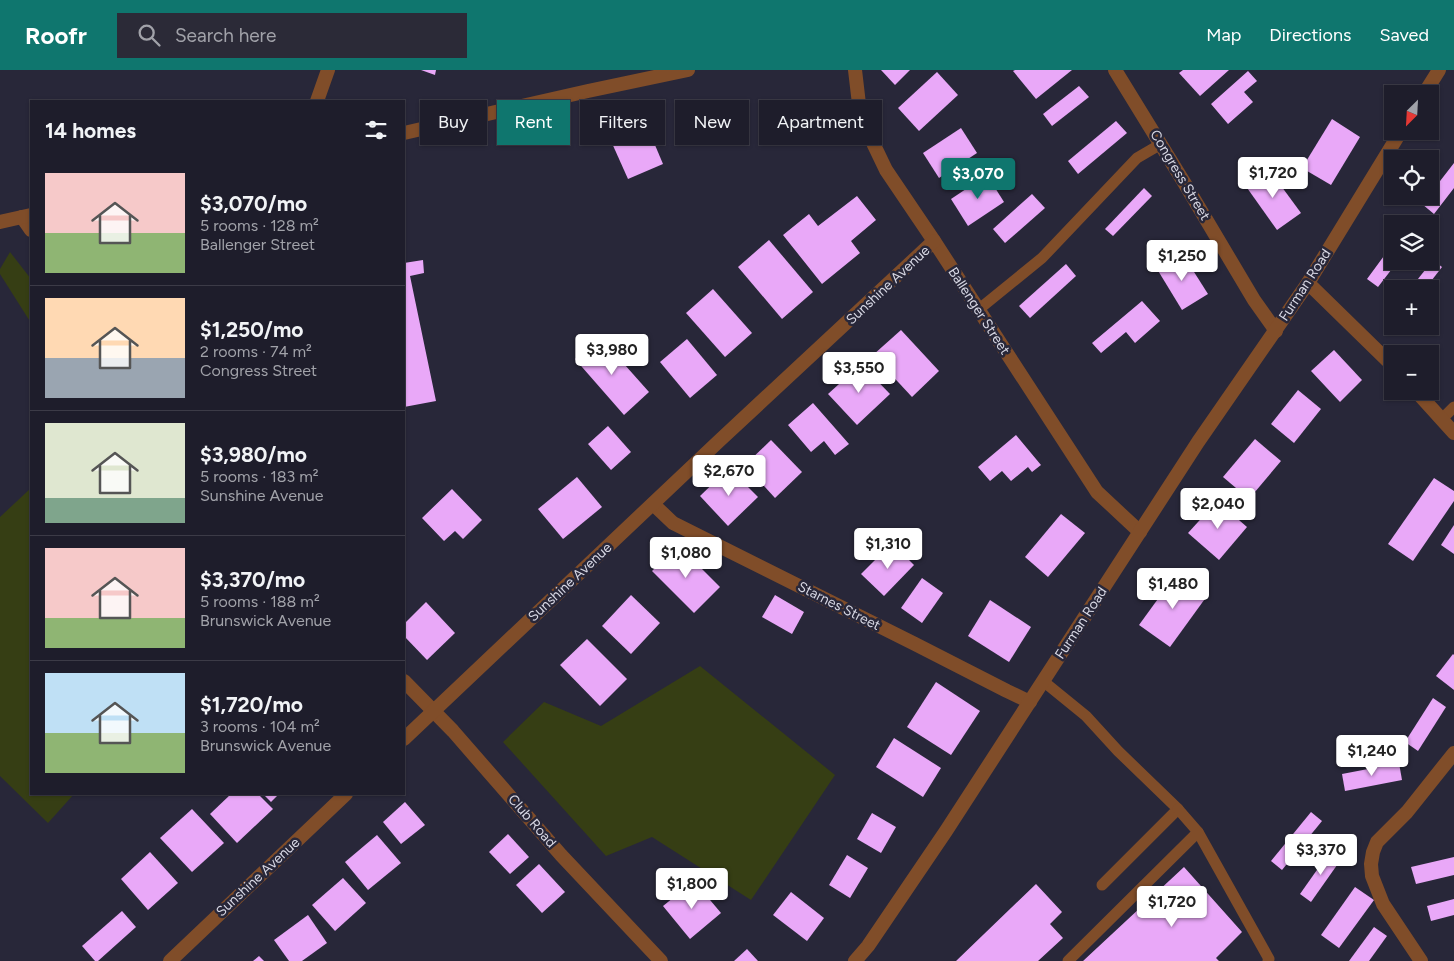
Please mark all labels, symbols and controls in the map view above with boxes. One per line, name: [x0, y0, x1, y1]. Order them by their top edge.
search box: [117, 13, 467, 58]
text: Roofr: [25, 21, 87, 50]
icon: search: [135, 21, 163, 49]
text: Search here: [175, 24, 276, 47]
text: Map: [1206, 24, 1241, 46]
text: Directions: [1269, 24, 1351, 46]
text: Saved: [1379, 24, 1429, 46]
north arrow: [1384, 85, 1439, 140]
map controls: [1384, 85, 1439, 400]
chip: Buy: [420, 100, 487, 145]
chip: Rent: [497, 100, 570, 145]
chip: Filters: [580, 100, 665, 145]
chip: New: [675, 100, 749, 145]
chip: Apartment: [759, 100, 882, 145]
icon: filters: [362, 116, 390, 144]
text: 14 homes: [45, 118, 136, 143]
street label: Congress Street: [1146, 127, 1214, 223]
button: locate: [1384, 150, 1439, 205]
pin: $1,720: [1232, 156, 1314, 199]
pin: $3,070: [937, 158, 1019, 200]
text: $1,720: [1249, 163, 1297, 182]
text: $3,070: [952, 164, 1004, 183]
text: $3,070/mo: [200, 191, 307, 216]
icon: home: [85, 193, 145, 253]
button: layers: [1384, 215, 1439, 270]
text: 5 rooms · 128 m²: [200, 216, 319, 235]
text: Ballenger Street: [200, 235, 315, 254]
pin: $1,250: [1141, 240, 1223, 282]
street label: Sunshine Avenue: [843, 242, 934, 328]
text: $1,250: [1158, 246, 1206, 265]
street label: Furman Road: [1275, 246, 1335, 324]
street label: Ballenger Street: [944, 264, 1014, 358]
button: +: [1384, 280, 1439, 335]
text: $1,250/mo: [200, 317, 303, 342]
icon: home: [85, 318, 145, 378]
pin: $3,980: [571, 334, 653, 376]
text: $3,980: [586, 340, 638, 359]
text: 2 rooms · 74 m²: [200, 342, 312, 361]
button: −: [1384, 345, 1439, 400]
pin: $3,550: [818, 352, 900, 394]
text: $3,550: [834, 358, 884, 377]
text: Congress Street: [200, 361, 317, 380]
text: $3,980/mo: [200, 442, 307, 467]
icon: home: [85, 443, 145, 503]
pin: $2,670: [688, 454, 770, 497]
text: $2,670: [704, 461, 754, 480]
text: 5 rooms · 183 m²: [200, 467, 319, 486]
text: Sunshine Avenue: [200, 486, 324, 505]
pin: $2,040: [1177, 488, 1259, 530]
text: $2,040: [1191, 494, 1245, 513]
pin: $1,310: [847, 528, 929, 570]
text: $1,310: [865, 534, 911, 553]
pin: $1,080: [645, 536, 727, 579]
street label: Sunshine Avenue: [525, 539, 616, 625]
text: $1,080: [661, 543, 711, 562]
text: $3,370/mo: [200, 567, 305, 592]
icon: home: [85, 568, 145, 628]
pin: $1,480: [1132, 568, 1214, 610]
text: $1,480: [1148, 574, 1198, 593]
street label: Starnes Street: [795, 578, 883, 634]
street label: Furman Road: [1051, 584, 1111, 662]
text: 5 rooms · 188 m²: [200, 592, 320, 611]
text: Brunswick Avenue: [200, 611, 331, 630]
text: $1,720/mo: [200, 692, 303, 717]
icon: home: [85, 693, 145, 753]
text: 3 rooms · 104 m²: [200, 717, 320, 736]
pin: $1,240: [1331, 734, 1413, 777]
text: Brunswick Avenue: [200, 736, 331, 755]
text: $1,240: [1347, 741, 1397, 760]
street label: Club Road: [504, 791, 560, 851]
street label: Sunshine Avenue: [213, 834, 304, 920]
pin: $3,370: [1280, 834, 1362, 876]
text: $3,370: [1296, 840, 1346, 859]
pin: $1,800: [651, 868, 733, 910]
text: $1,800: [667, 874, 717, 893]
pin: $1,720: [1131, 886, 1213, 928]
text: $1,720: [1148, 892, 1196, 911]

